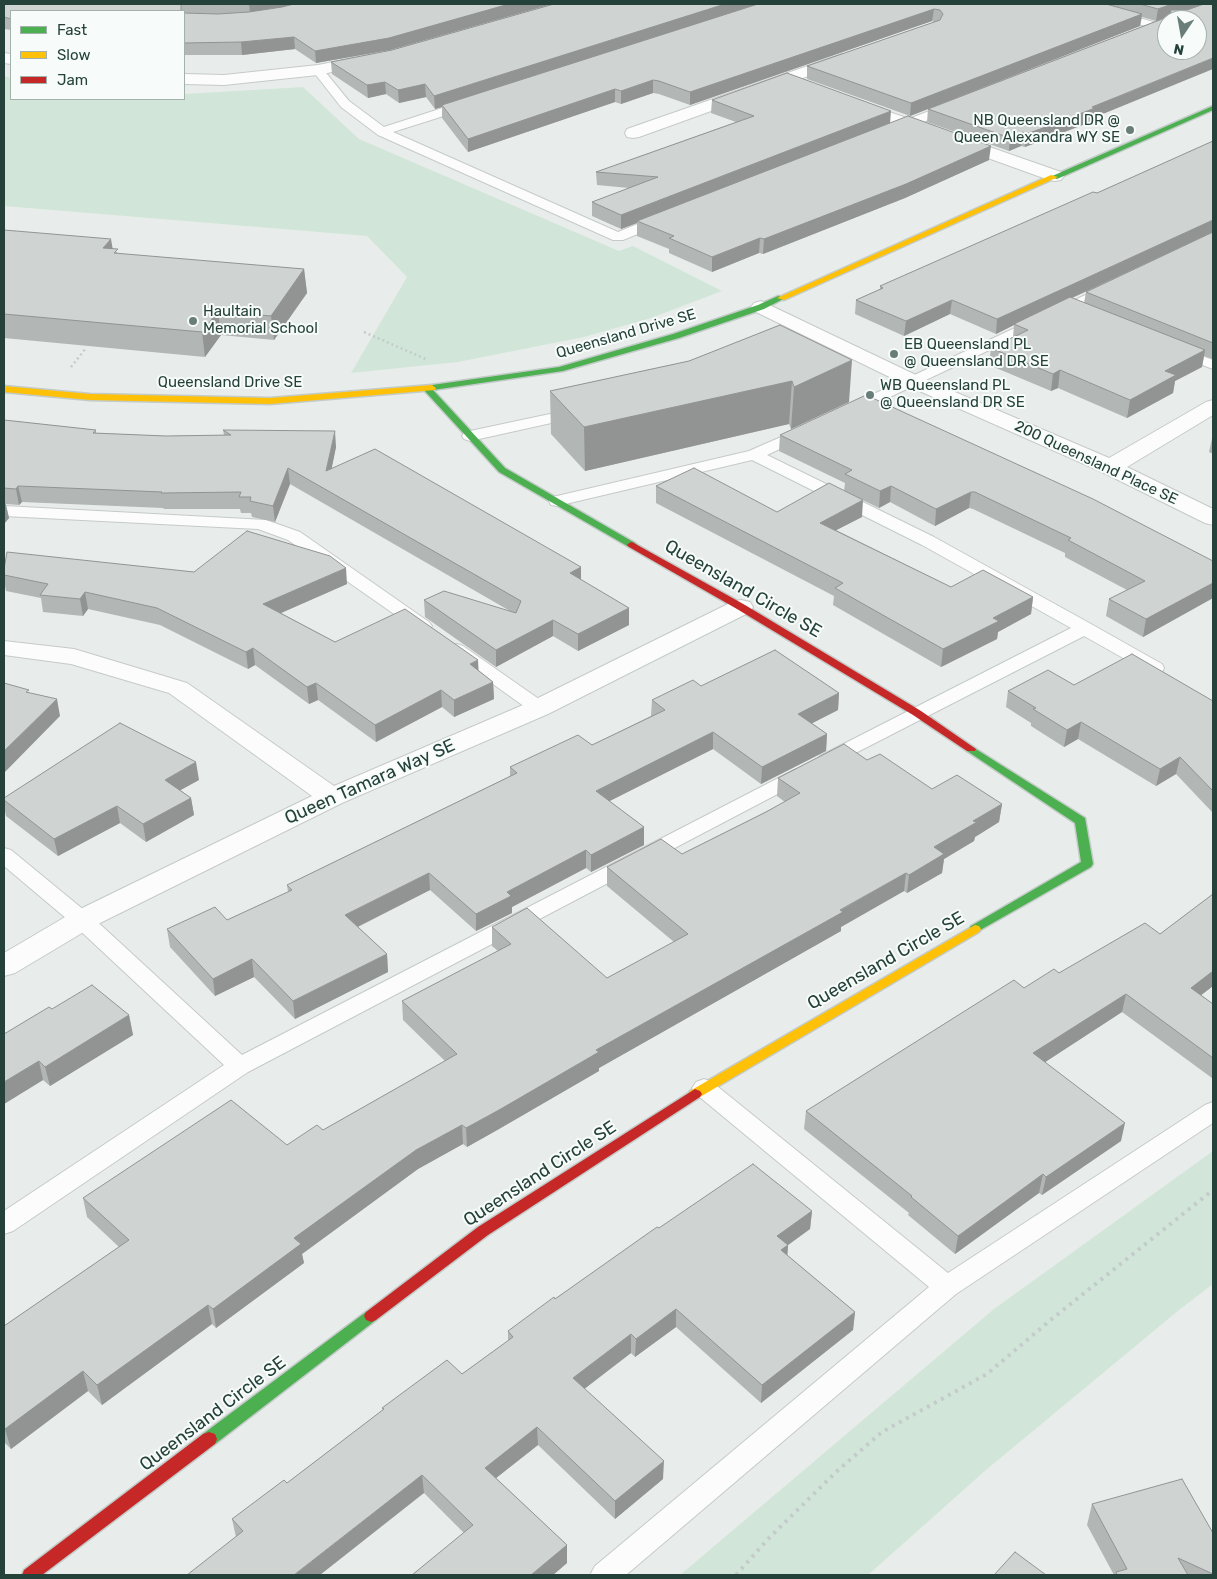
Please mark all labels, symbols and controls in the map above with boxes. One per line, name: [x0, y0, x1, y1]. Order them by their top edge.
legend: [10, 10, 185, 100]
north arrow: [1157, 10, 1207, 60]
text: Fast: [57, 21, 87, 39]
text: N: [1172, 40, 1186, 59]
text: Slow: [57, 46, 90, 64]
text: Jam: [57, 71, 88, 89]
place label: NB Queensland DR @ Queen Alexandra WY SE: [954, 112, 1120, 147]
marker: NB Queensland DR @ Queen Alexandra WY SE: [1124, 124, 1136, 136]
place label: Haultain Memorial School: [203, 303, 318, 338]
street label: Queensland Drive SE: [554, 305, 698, 363]
marker: Haultain Memorial School: [187, 315, 199, 327]
place label: EB Queensland PL @ Queensland DR SE: [904, 336, 1049, 371]
marker: EB Queensland PL @ Queensland DR SE: [888, 348, 900, 360]
street label: Queensland Drive SE: [158, 374, 302, 392]
place label: WB Queensland PL @ Queensland DR SE: [880, 377, 1025, 412]
marker: WB Queensland PL @ Queensland DR SE: [864, 389, 876, 401]
street label: 200 Queensland Place SE: [1011, 417, 1181, 509]
street label: Queensland Circle SE: [661, 535, 825, 643]
street label: Queen Tamara Way SE: [281, 735, 459, 829]
street label: Queensland Circle SE: [804, 907, 968, 1015]
street label: Queensland Circle SE: [460, 1117, 620, 1231]
street label: Queensland Circle SE: [136, 1352, 290, 1476]

